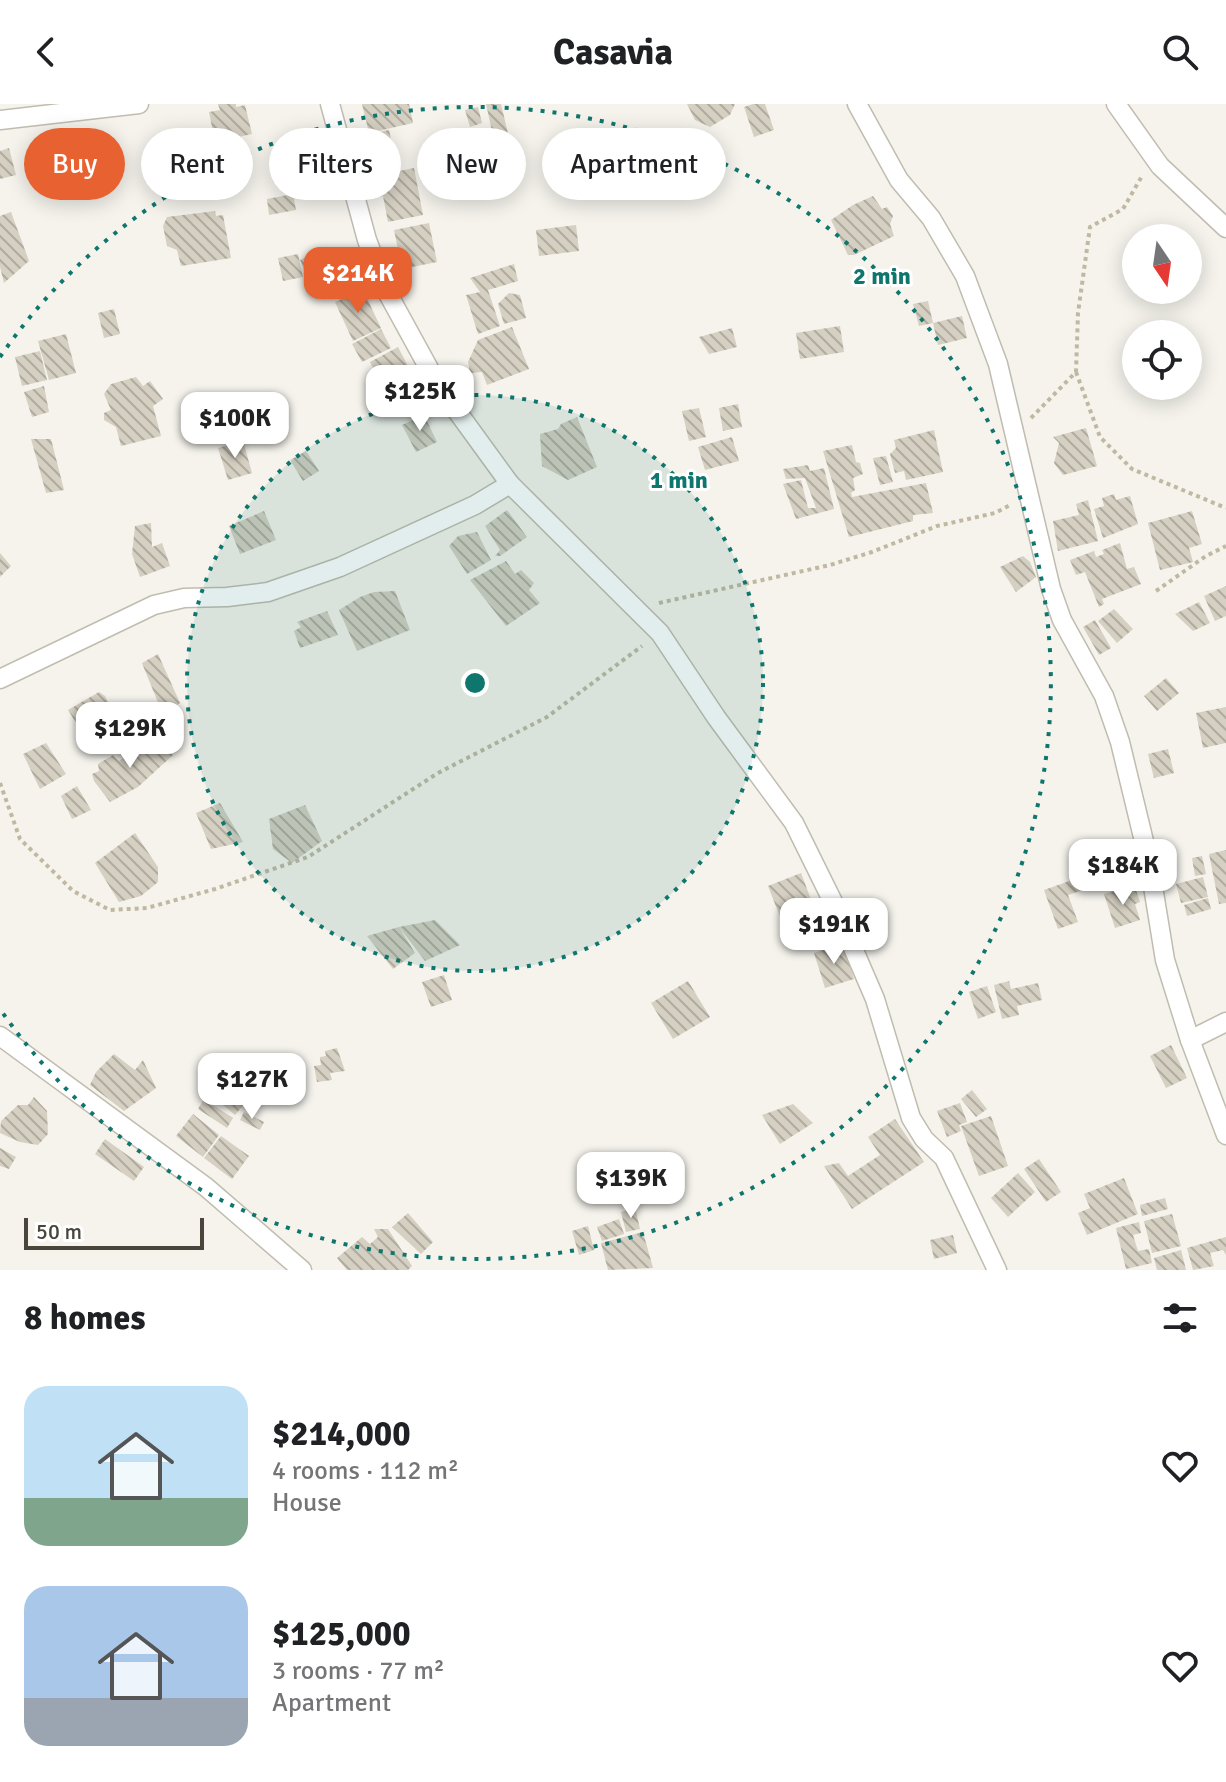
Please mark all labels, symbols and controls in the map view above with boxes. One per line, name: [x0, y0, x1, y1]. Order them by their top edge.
icon: back: [24, 30, 68, 74]
text: Casavia: [553, 30, 673, 75]
icon: search: [1158, 30, 1202, 74]
chip: Buy: [24, 128, 125, 200]
chip: Rent: [141, 128, 253, 200]
chip: Filters: [269, 128, 401, 200]
chip: New: [417, 128, 526, 200]
chip: Apartment: [542, 128, 726, 200]
north arrow: [1122, 224, 1202, 304]
map controls: [1122, 224, 1202, 400]
pin: $214K: [302, 247, 414, 315]
text: $214K: [322, 257, 394, 289]
text: 2 min: [853, 261, 911, 291]
button: locate: [1122, 320, 1202, 400]
pin: $125K: [364, 365, 476, 433]
text: $125K: [384, 375, 456, 407]
pin: $100K: [179, 392, 291, 460]
text: $100K: [199, 402, 271, 434]
text: 1 min: [650, 465, 708, 495]
centre of rings: [461, 669, 489, 697]
pin: $129K: [74, 702, 186, 770]
text: $129K: [94, 712, 166, 744]
pin: $184K: [1067, 839, 1179, 907]
text: $184K: [1087, 849, 1159, 881]
pin: $191K: [778, 898, 890, 966]
text: $191K: [798, 908, 870, 940]
pin: $127K: [196, 1053, 308, 1121]
text: $127K: [216, 1063, 288, 1095]
pin: $139K: [575, 1152, 687, 1220]
text: $139K: [595, 1162, 667, 1194]
scale bar: [24, 1214, 204, 1250]
text: 50 m: [36, 1218, 82, 1245]
icon: filters: [1158, 1296, 1202, 1340]
text: 8 homes: [24, 1297, 145, 1339]
text: $214,000: [272, 1413, 411, 1455]
icon: home: [88, 1418, 184, 1514]
icon: heart: [1158, 1444, 1202, 1488]
text: 4 rooms · 112 m²: [272, 1455, 459, 1487]
text: House: [272, 1487, 342, 1519]
text: $125,000: [272, 1613, 411, 1655]
icon: home: [88, 1618, 184, 1714]
icon: heart: [1158, 1644, 1202, 1688]
text: 3 rooms · 77 m²: [272, 1655, 445, 1687]
text: Apartment: [272, 1687, 391, 1719]

